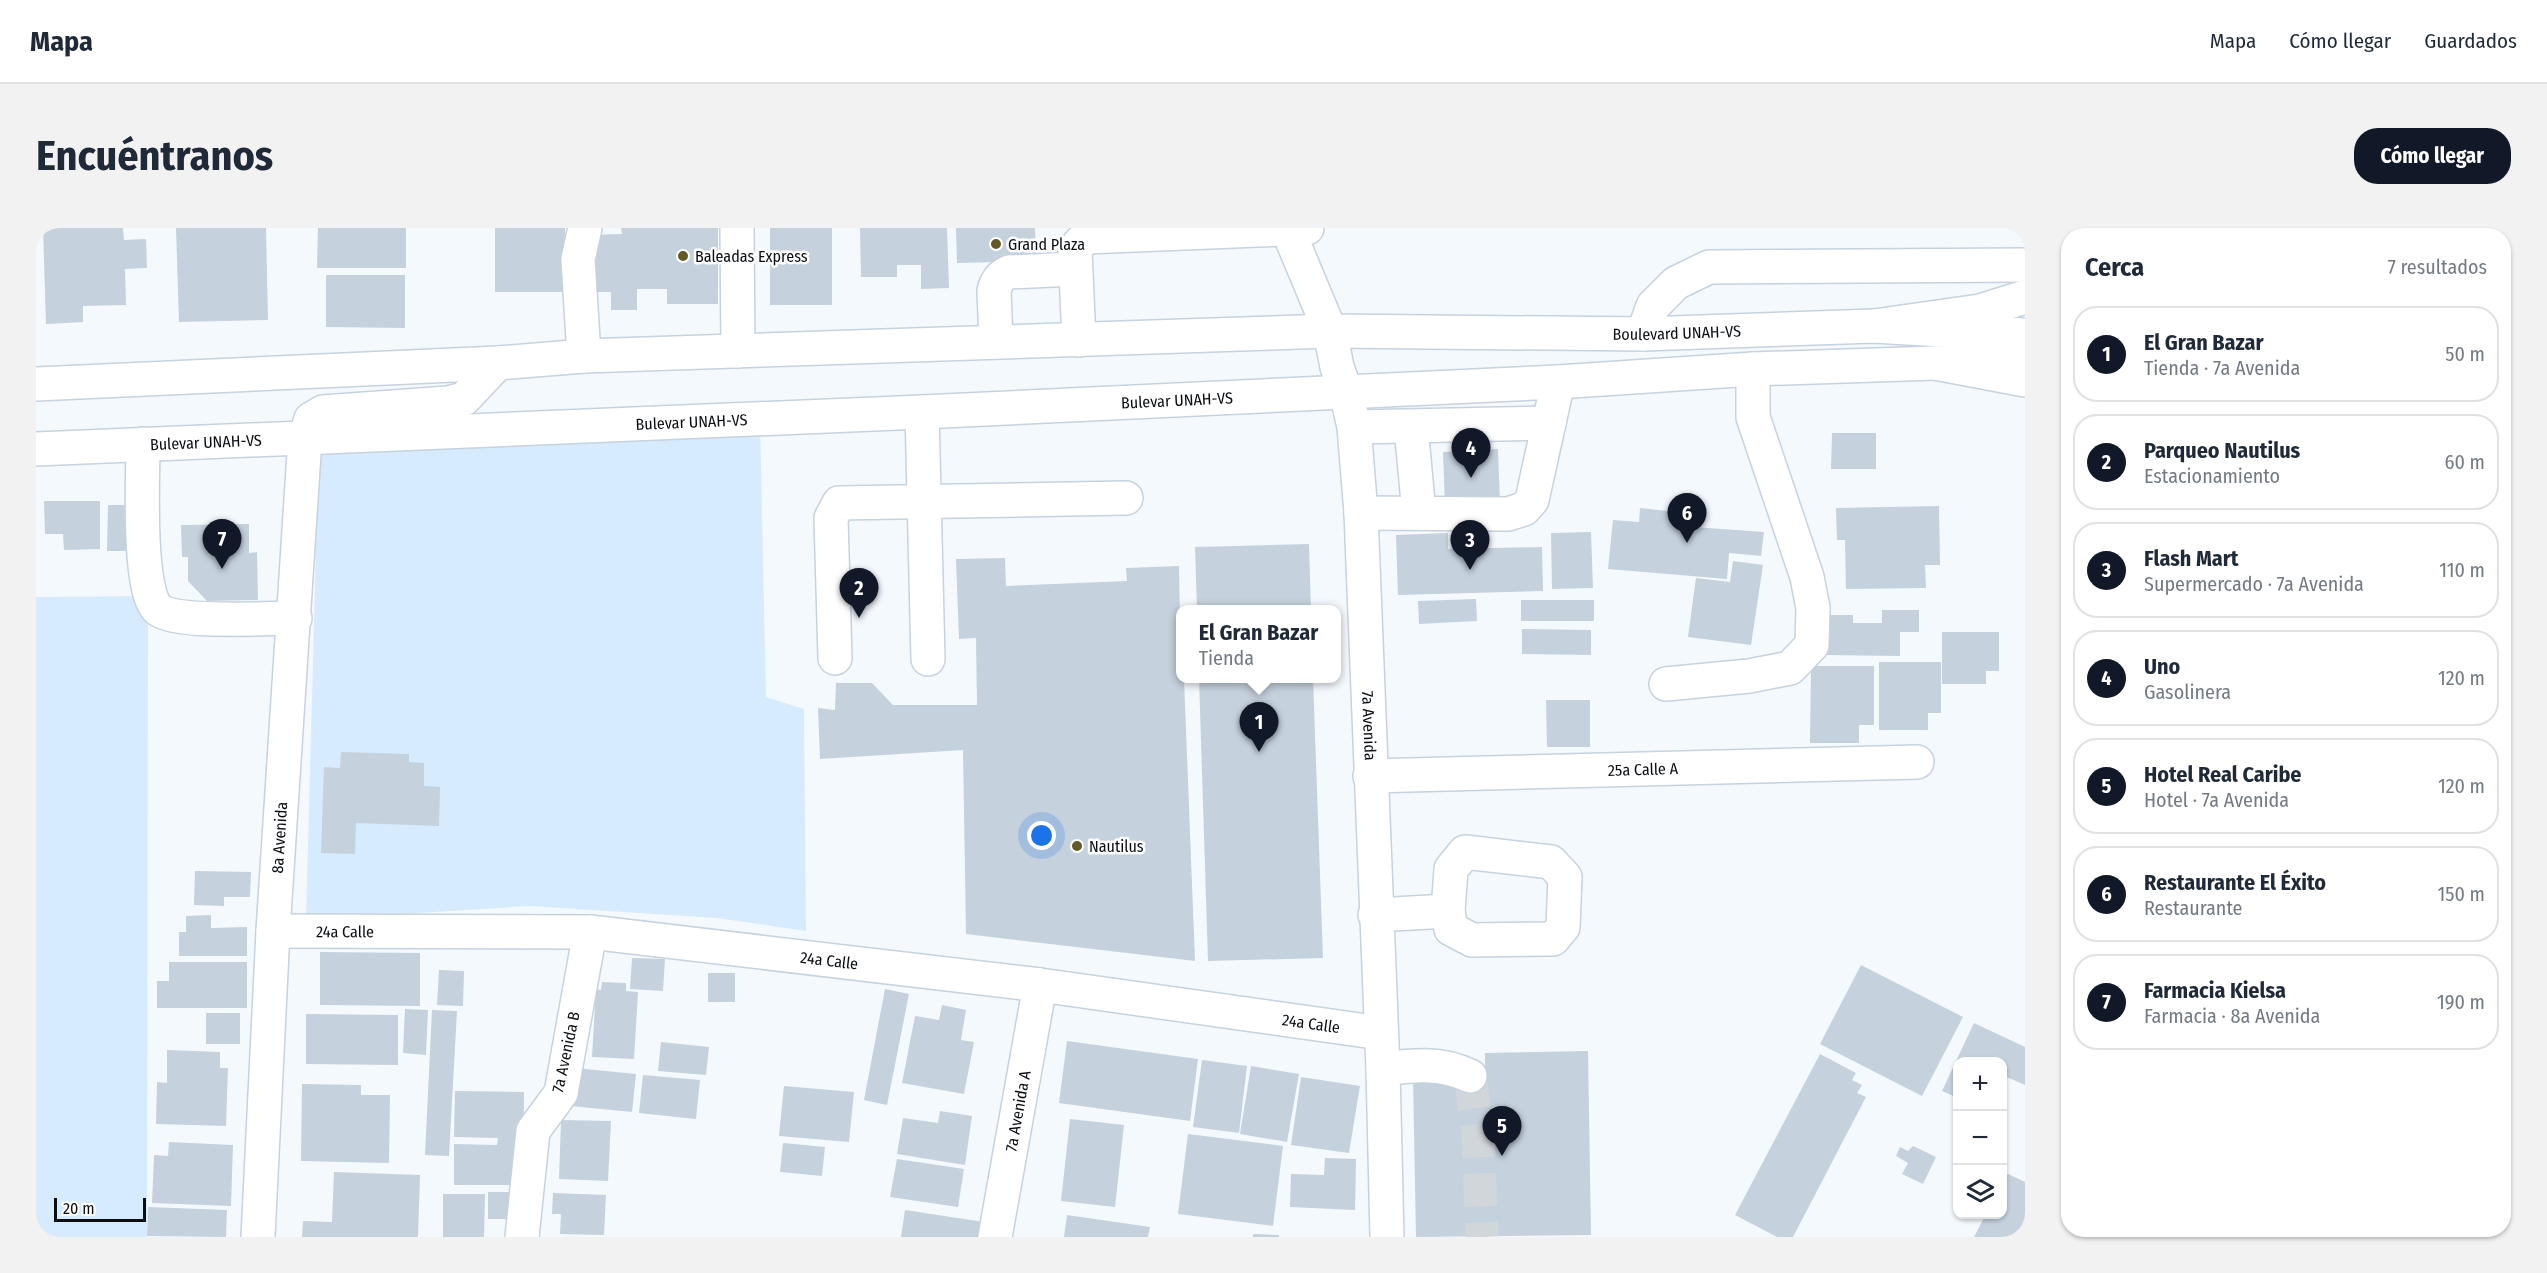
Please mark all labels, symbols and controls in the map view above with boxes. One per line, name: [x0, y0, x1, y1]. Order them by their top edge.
text: Mapa: [30, 25, 93, 58]
text: Mapa: [2210, 28, 2256, 54]
text: Cómo llegar: [2289, 28, 2391, 54]
text: Guardados: [2424, 28, 2517, 54]
button: Cómo llegar: [2354, 128, 2511, 184]
text: Encuéntranos: [36, 131, 273, 181]
place label: Grand Plaza: [1008, 235, 1085, 254]
marker: Grand Plaza: [989, 237, 1003, 251]
place label: Baleadas Express: [695, 247, 808, 266]
marker: Baleadas Express: [676, 249, 690, 263]
text: Cerca: [2085, 252, 2144, 283]
text: 7 resultados: [2388, 255, 2487, 279]
street label: Boulevard UNAH-VS: [1613, 321, 1741, 344]
text: El Gran Bazar: [2144, 329, 2263, 356]
text: 1: [2102, 342, 2111, 366]
text: 50 m: [2445, 342, 2485, 366]
text: Tienda · 7a Avenida: [2144, 356, 2300, 380]
street label: Bulevar UNAH-VS: [1121, 388, 1233, 412]
street label: Bulevar UNAH-VS: [635, 410, 748, 433]
pin: 4: [1452, 428, 1490, 478]
street label: Bulevar UNAH-VS: [150, 430, 262, 454]
text: Parqueo Nautilus: [2144, 437, 2300, 464]
text: 2: [2102, 450, 2111, 474]
text: 60 m: [2445, 450, 2485, 474]
text: Estacionamiento: [2144, 464, 2280, 488]
pin: 6: [1668, 494, 1706, 543]
pin: 7: [202, 520, 242, 569]
pin: 3: [1450, 520, 1490, 570]
text: Flash Mart: [2144, 545, 2239, 572]
text: 3: [2102, 558, 2111, 582]
text: 110 m: [2439, 558, 2485, 582]
pin: 2: [840, 568, 878, 618]
text: Supermercado · 7a Avenida: [2144, 572, 2364, 596]
popup: [1176, 605, 1341, 683]
text: El Gran Bazar: [1199, 619, 1318, 646]
text: Tienda: [1199, 646, 1254, 670]
text: Uno: [2144, 653, 2180, 680]
text: 4: [2101, 666, 2112, 690]
text: 120 m: [2438, 666, 2485, 690]
text: Gasolinera: [2144, 680, 2231, 704]
street label: 7a Avenida: [1359, 690, 1380, 761]
pin: 1: [1240, 702, 1278, 752]
street label: 25a Calle A: [1608, 759, 1679, 779]
text: Hotel Real Caribe: [2144, 761, 2301, 788]
text: 5: [2102, 774, 2111, 798]
text: 120 m: [2438, 774, 2485, 798]
text: Hotel · 7a Avenida: [2144, 788, 2289, 812]
street label: 8a Avenida: [267, 801, 291, 874]
your location: [1027, 821, 1056, 850]
place label: Nautilus: [1089, 837, 1144, 856]
marker: Nautilus: [1070, 839, 1084, 853]
text: Restaurante El Éxito: [2144, 869, 2326, 896]
text: 6: [2101, 882, 2112, 906]
text: 150 m: [2438, 882, 2485, 906]
text: Restaurante: [2144, 896, 2243, 920]
street label: 24a Calle: [316, 922, 374, 941]
street label: 24a Calle: [799, 947, 859, 973]
text: Farmacia Kielsa: [2144, 977, 2286, 1004]
text: 7: [2102, 990, 2111, 1014]
text: 190 m: [2437, 990, 2485, 1014]
text: Farmacia · 8a Avenida: [2144, 1004, 2320, 1028]
street label: 7a Avenida B: [548, 1010, 584, 1094]
street label: 24a Calle: [1281, 1010, 1341, 1037]
map controls: [1953, 1057, 2007, 1219]
button: +: [1953, 1057, 2007, 1111]
street label: 7a Avenida A: [1001, 1068, 1034, 1153]
pin: 5: [1482, 1106, 1522, 1156]
button: −: [1953, 1111, 2007, 1165]
button: layers: [1953, 1165, 2007, 1219]
scale bar: [54, 1195, 146, 1222]
text: 20 m: [63, 1199, 94, 1218]

